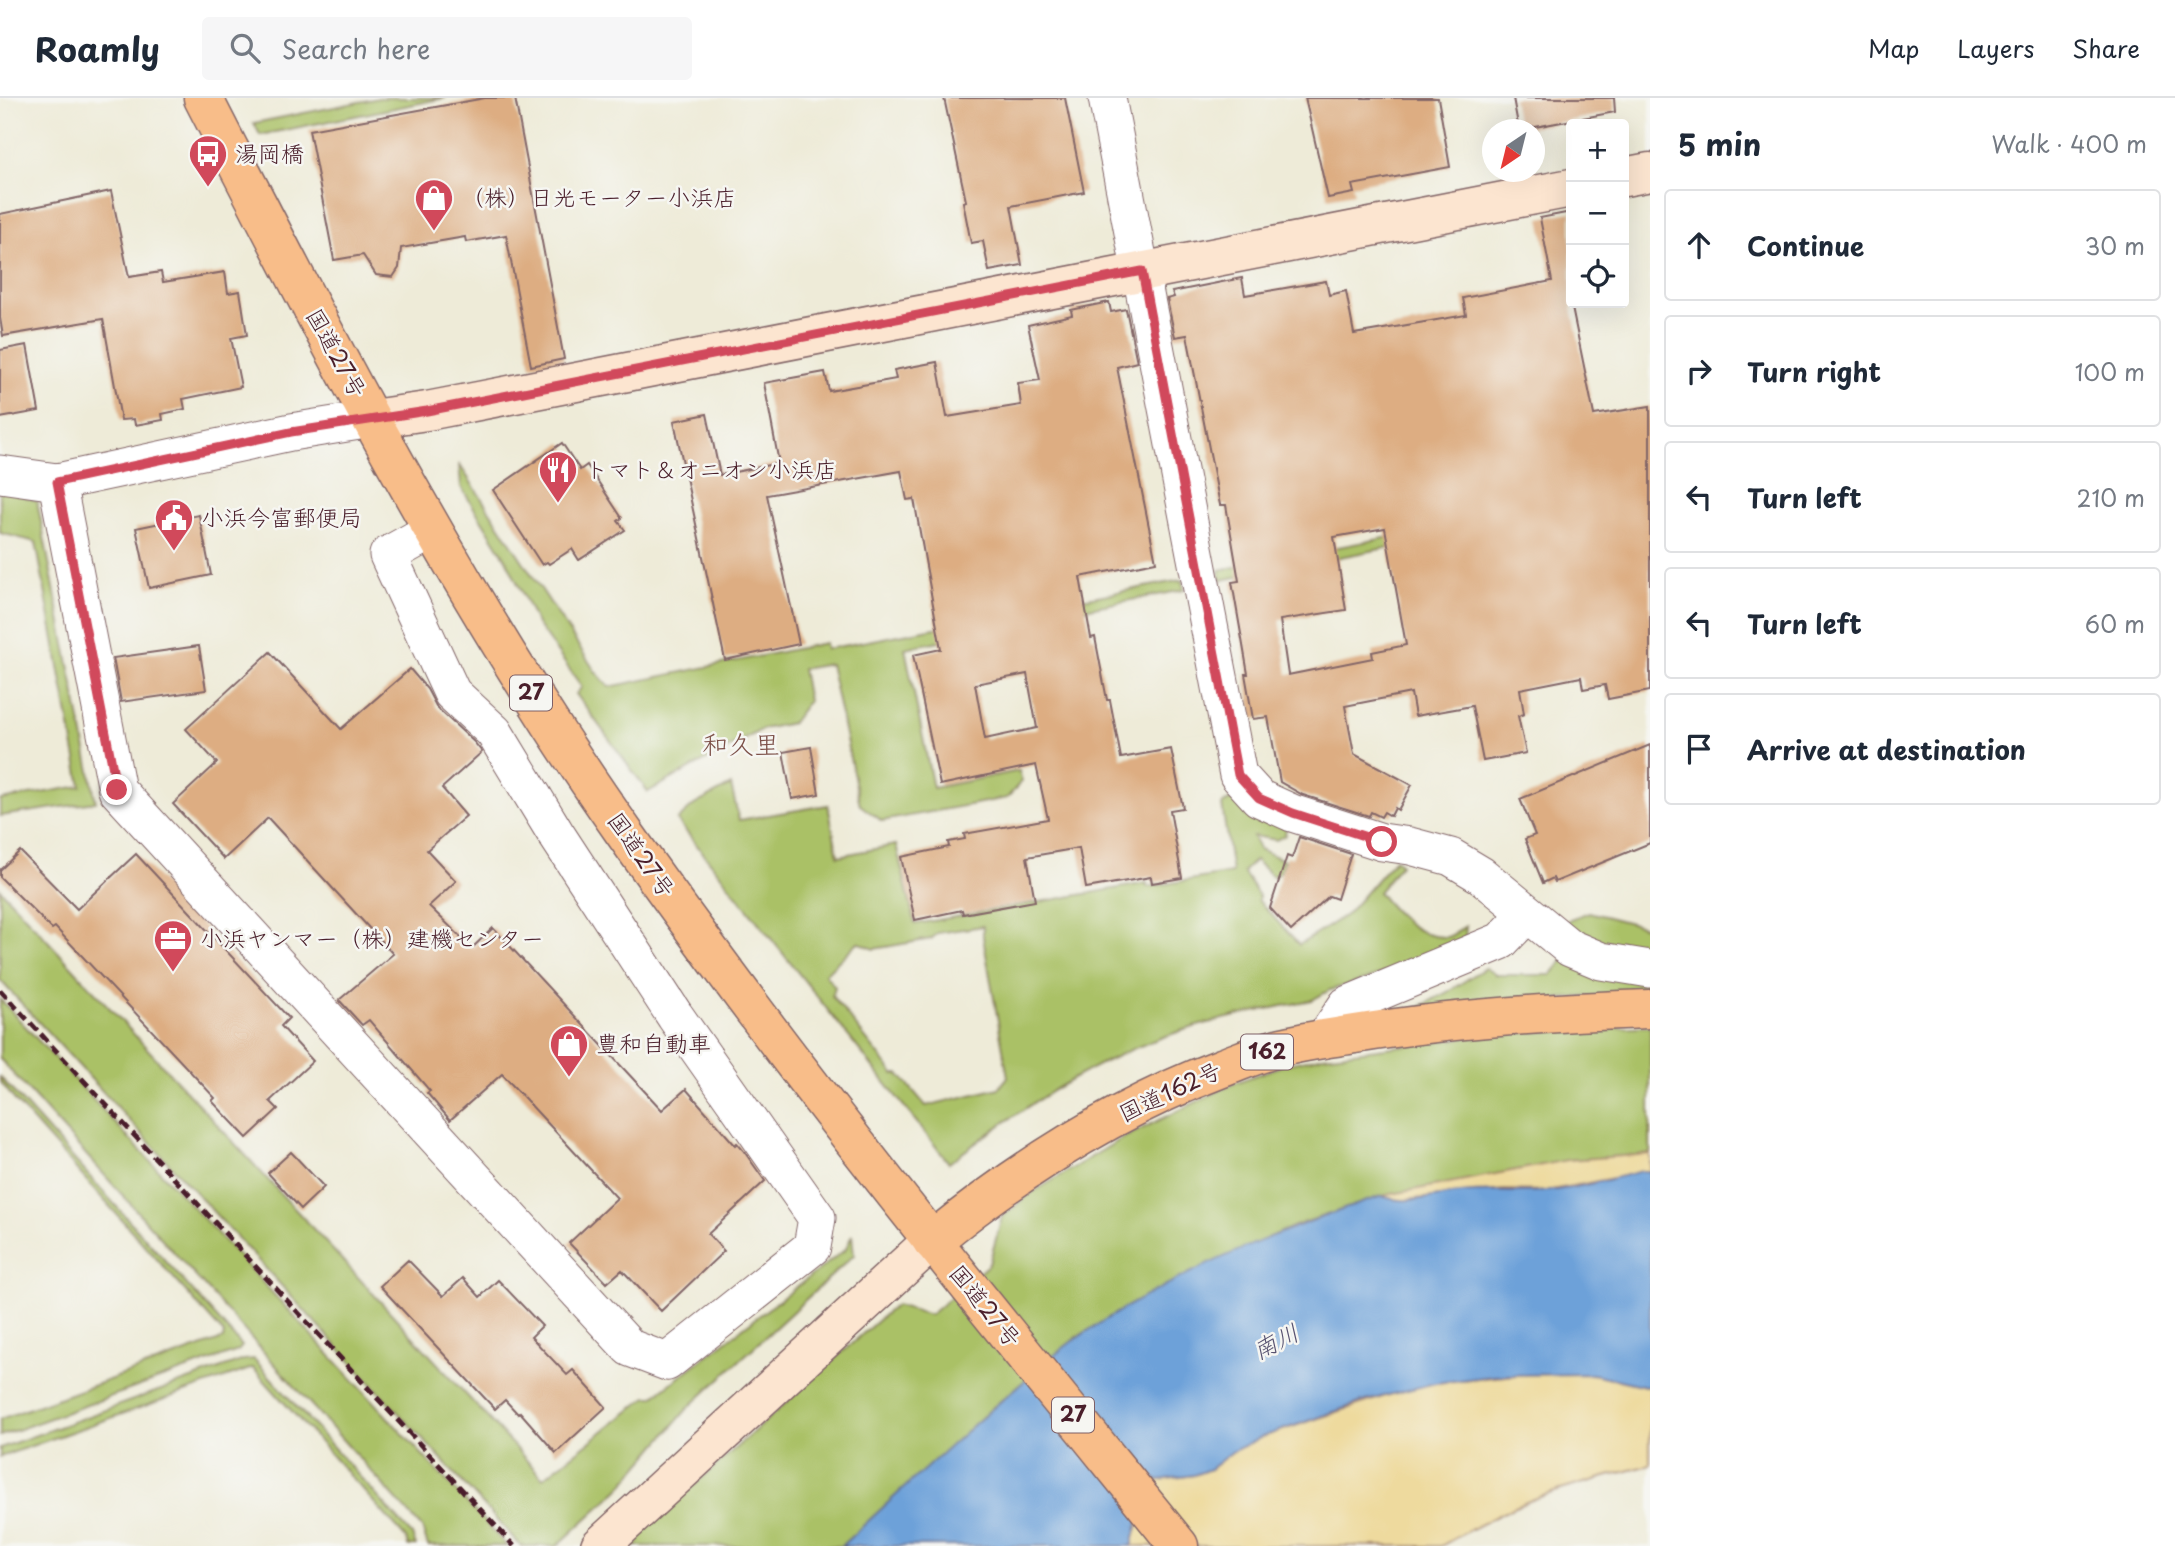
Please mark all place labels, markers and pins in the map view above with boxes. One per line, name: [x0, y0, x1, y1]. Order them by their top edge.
bus stop icon: 湯岡橋: [187, 133, 229, 188]
place label: 湯岡橋: [235, 135, 304, 170]
shop icon: （株）日光モーター小浜店: [413, 177, 455, 232]
place label: （株）日光モーター小浜店: [461, 179, 737, 214]
restaurant icon: トマト＆オニオン小浜店: [537, 449, 579, 504]
place label: トマト＆オニオン小浜店: [585, 451, 837, 486]
public building icon: 小浜今富郵便局: [153, 497, 195, 552]
place label: 小浜今富郵便局: [201, 499, 362, 534]
office icon: 小浜ヤンマー（株）建機センター: [152, 918, 194, 973]
place label: 小浜ヤンマー（株）建機センター: [200, 920, 544, 955]
shop icon: 豊和自動車: [548, 1023, 590, 1078]
place label: 豊和自動車: [596, 1025, 711, 1060]

